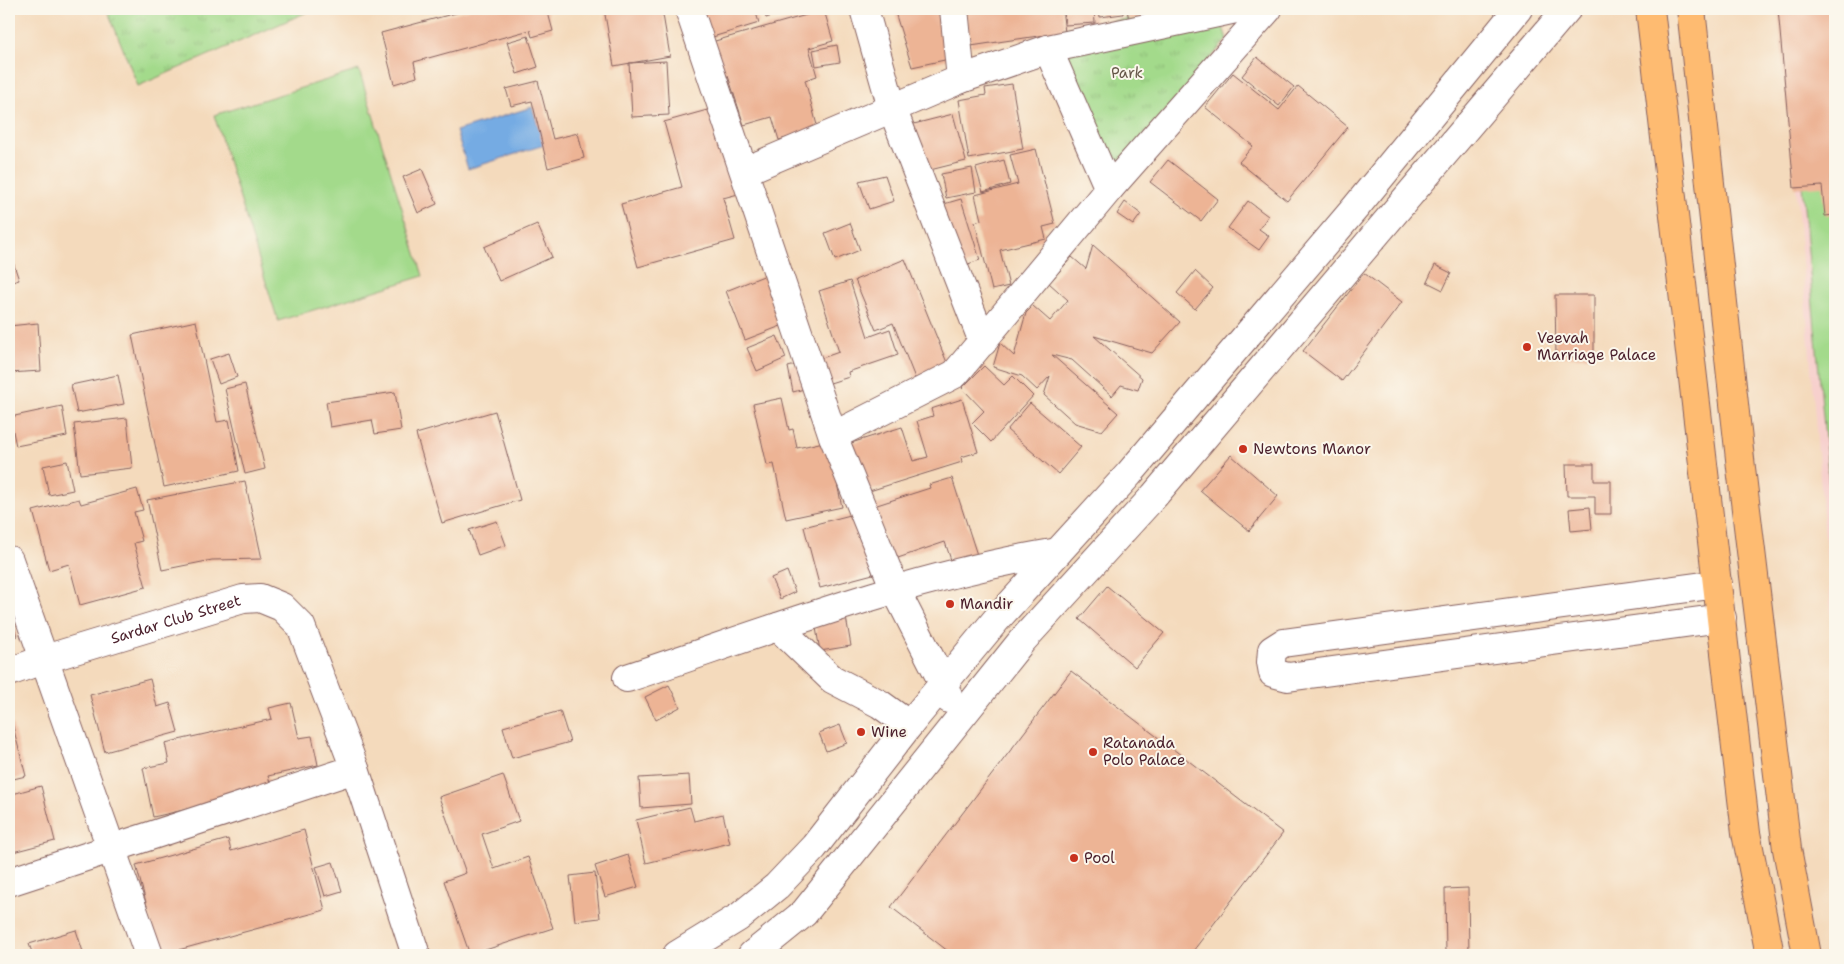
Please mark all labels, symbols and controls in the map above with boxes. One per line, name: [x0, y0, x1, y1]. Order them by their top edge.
park label: Park: [1111, 63, 1143, 83]
place label: Veevah Marriage Palace: [1537, 328, 1656, 365]
marker: Veevah Marriage Palace: [1521, 341, 1533, 353]
place label: Newtons Manor: [1253, 439, 1371, 459]
marker: Newtons Manor: [1237, 443, 1249, 455]
street label: Sardar Club Street: [108, 590, 243, 648]
place label: Mandir: [960, 594, 1013, 614]
marker: Mandir: [944, 598, 956, 610]
place label: Wine: [871, 722, 907, 742]
marker: Wine: [855, 726, 867, 738]
place label: Ratanada Polo Palace: [1103, 733, 1185, 770]
marker: Ratanada Polo Palace: [1087, 746, 1099, 758]
place label: Pool: [1084, 848, 1115, 868]
marker: Pool: [1068, 852, 1080, 864]

